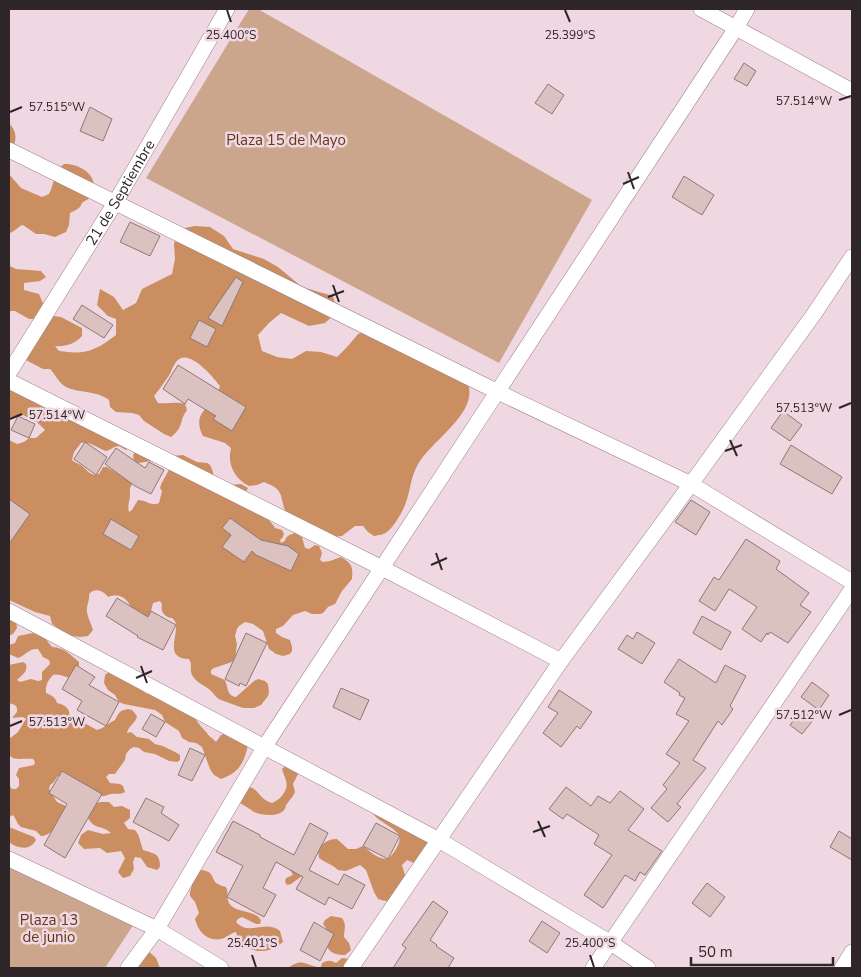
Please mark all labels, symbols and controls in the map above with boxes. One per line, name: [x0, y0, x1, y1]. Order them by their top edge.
text: 25.400°S: [206, 27, 256, 43]
text: 25.399°S: [545, 27, 595, 43]
text: 57.514°W: [776, 93, 832, 109]
text: 57.515°W: [29, 99, 85, 115]
park label: Plaza 15 de Mayo: [226, 130, 346, 150]
street label: 21 de Septiembre: [81, 136, 159, 249]
text: 57.513°W: [776, 400, 832, 416]
text: 57.514°W: [29, 407, 85, 423]
text: 57.512°W: [776, 707, 832, 723]
text: 57.513°W: [29, 714, 85, 730]
park label: Plaza 13 de junio: [20, 910, 78, 947]
scale bar: [691, 934, 834, 966]
text: 25.401°S: [227, 935, 277, 951]
text: 25.400°S: [565, 935, 615, 951]
text: 50 m: [698, 942, 733, 962]

